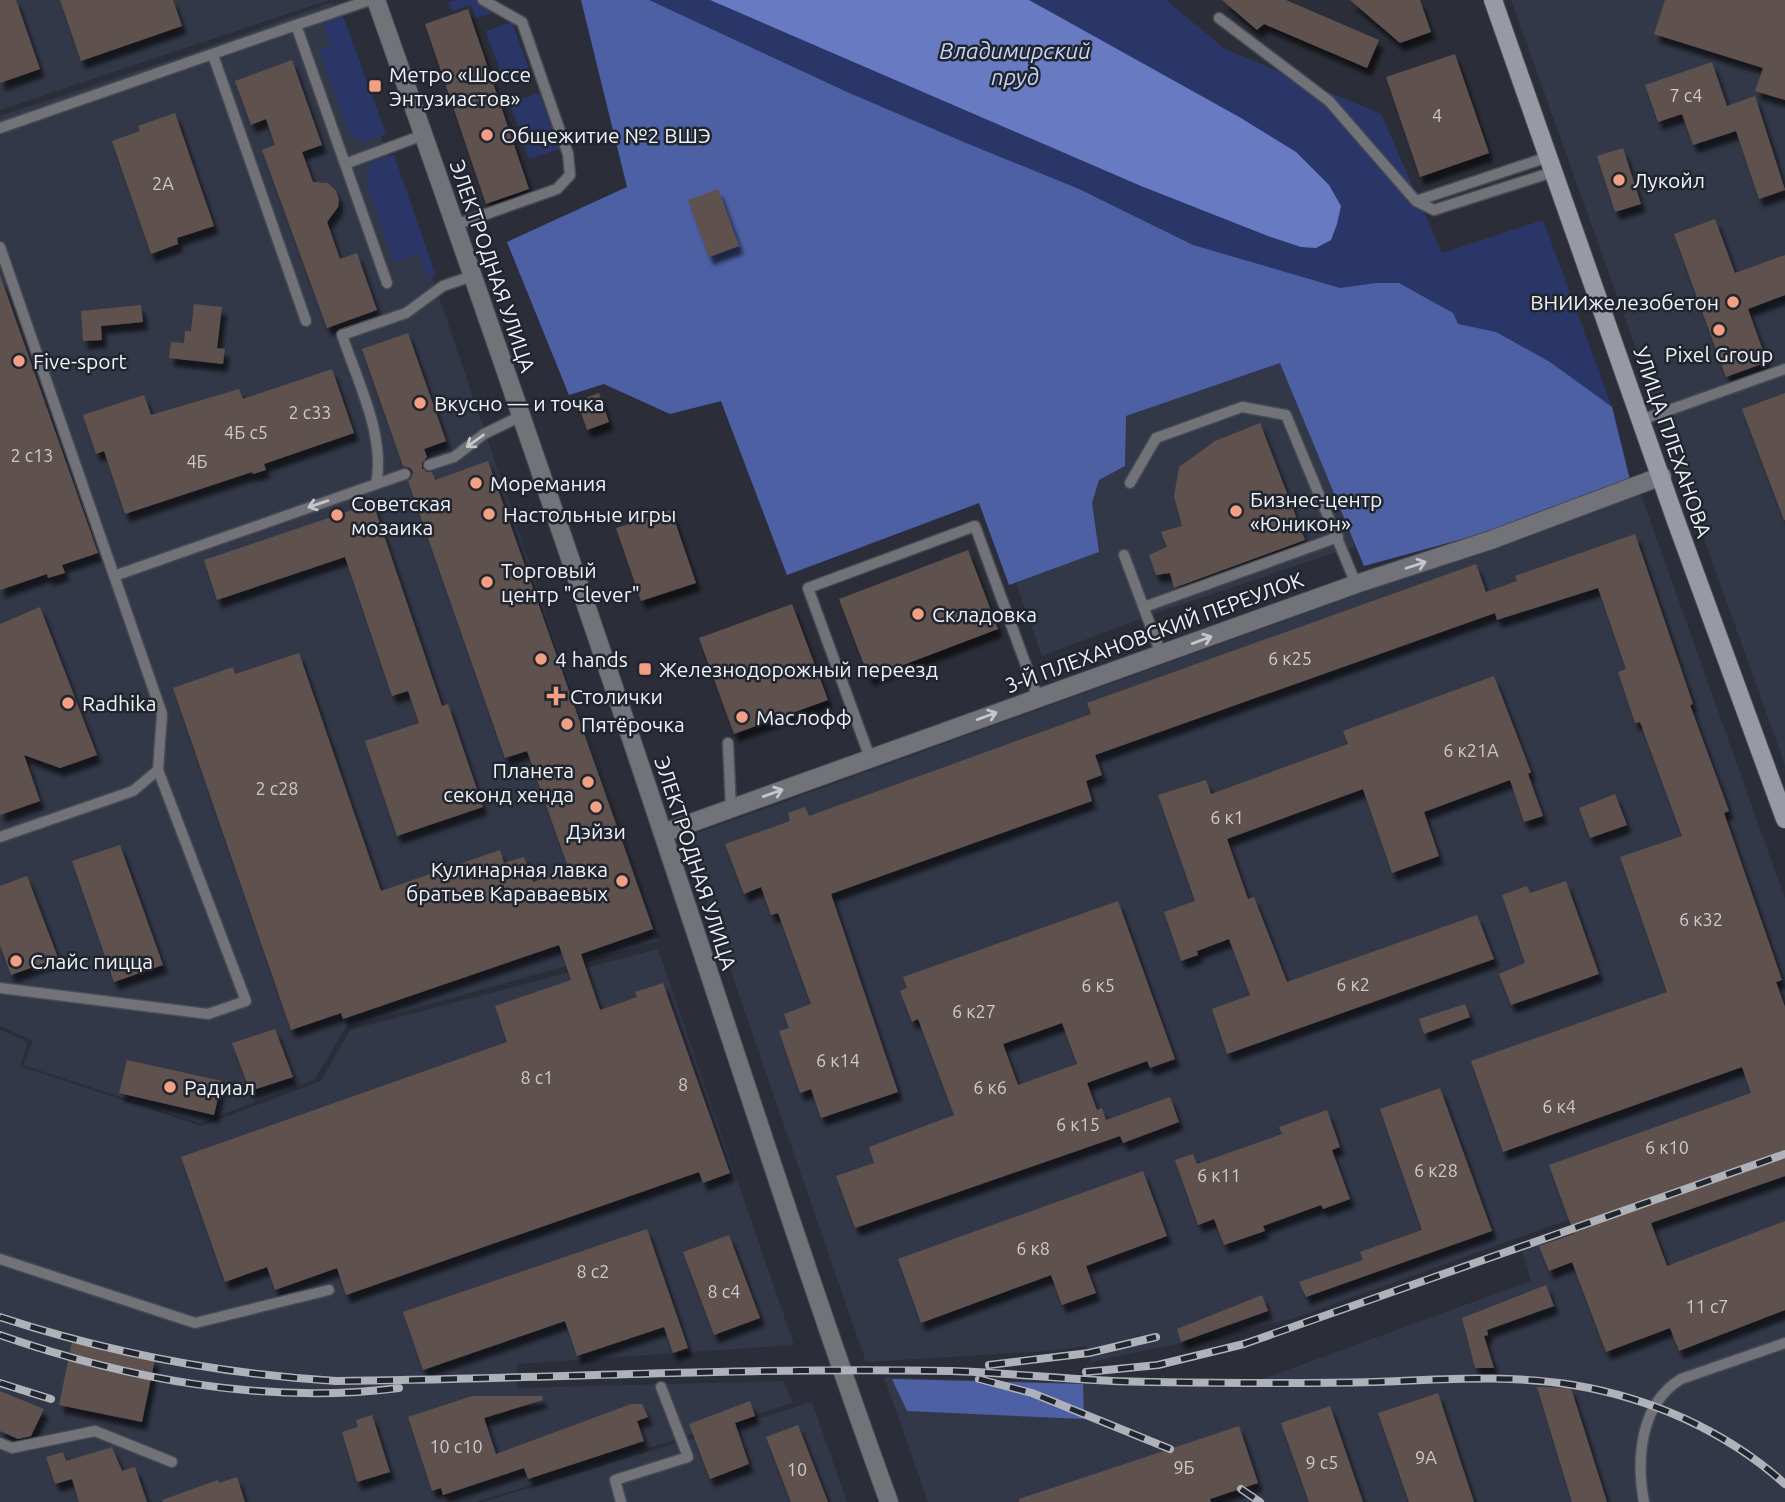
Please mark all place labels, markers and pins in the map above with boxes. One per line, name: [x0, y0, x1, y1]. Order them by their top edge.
place label: Метро «Шоссе Энтузиастов»: [389, 62, 531, 110]
marker: Метро «Шоссе Энтузиастов»: [367, 78, 383, 94]
place label: Общежитие №2 ВШЭ: [501, 123, 711, 147]
marker: Общежитие №2 ВШЭ: [479, 127, 495, 143]
place label: Лукойл: [1633, 168, 1705, 192]
marker: Лукойл: [1611, 172, 1627, 188]
place label: ВНИИжелезобетон: [1530, 290, 1719, 314]
marker: ВНИИжелезобетон: [1725, 294, 1741, 310]
marker: Pixel Group: [1711, 322, 1727, 338]
place label: Pixel Group: [1665, 342, 1773, 366]
place label: Five-sport: [33, 349, 127, 373]
marker: Five-sport: [11, 353, 27, 369]
place label: Вкусно — и точка: [434, 391, 605, 415]
marker: Вкусно — и точка: [412, 395, 428, 411]
place label: Моремания: [490, 471, 606, 495]
marker: Моремания: [468, 475, 484, 491]
place label: Бизнес-центр «Юникон»: [1250, 487, 1382, 535]
place label: Советская мозаика: [351, 491, 451, 539]
place label: Настольные игры: [503, 502, 676, 526]
marker: Бизнес-центр «Юникон»: [1228, 503, 1244, 519]
marker: Настольные игры: [481, 506, 497, 522]
marker: Советская мозаика: [329, 507, 345, 523]
place label: Торговый центр "Clever": [501, 558, 640, 606]
marker: Торговый центр "Clever": [479, 574, 495, 590]
place label: Складовка: [932, 602, 1037, 626]
marker: Складовка: [910, 606, 926, 622]
place label: 4 hands: [555, 647, 628, 671]
marker: 4 hands: [533, 651, 549, 667]
place label: Железнодорожный переезд: [659, 657, 938, 681]
marker: Железнодорожный переезд: [637, 661, 653, 677]
place label: Столички: [570, 684, 663, 708]
marker: Столички: [548, 688, 564, 704]
place label: Radhika: [82, 691, 157, 715]
marker: Radhika: [60, 695, 76, 711]
place label: Маслофф: [756, 705, 852, 729]
marker: Маслофф: [734, 709, 750, 725]
place label: Пятёрочка: [581, 712, 685, 736]
marker: Пятёрочка: [559, 716, 575, 732]
place label: Планета секонд хенда: [443, 758, 574, 806]
marker: Планета секонд хенда: [580, 774, 596, 790]
marker: Дэйзи: [588, 799, 604, 815]
place label: Дэйзи: [566, 819, 626, 843]
place label: Кулинарная лавка братьев Караваевых: [406, 857, 608, 905]
marker: Кулинарная лавка братьев Караваевых: [614, 873, 630, 889]
place label: Слайс пицца: [30, 949, 153, 973]
marker: Слайс пицца: [8, 953, 24, 969]
place label: Радиал: [184, 1075, 255, 1099]
marker: Радиал: [162, 1079, 178, 1095]

